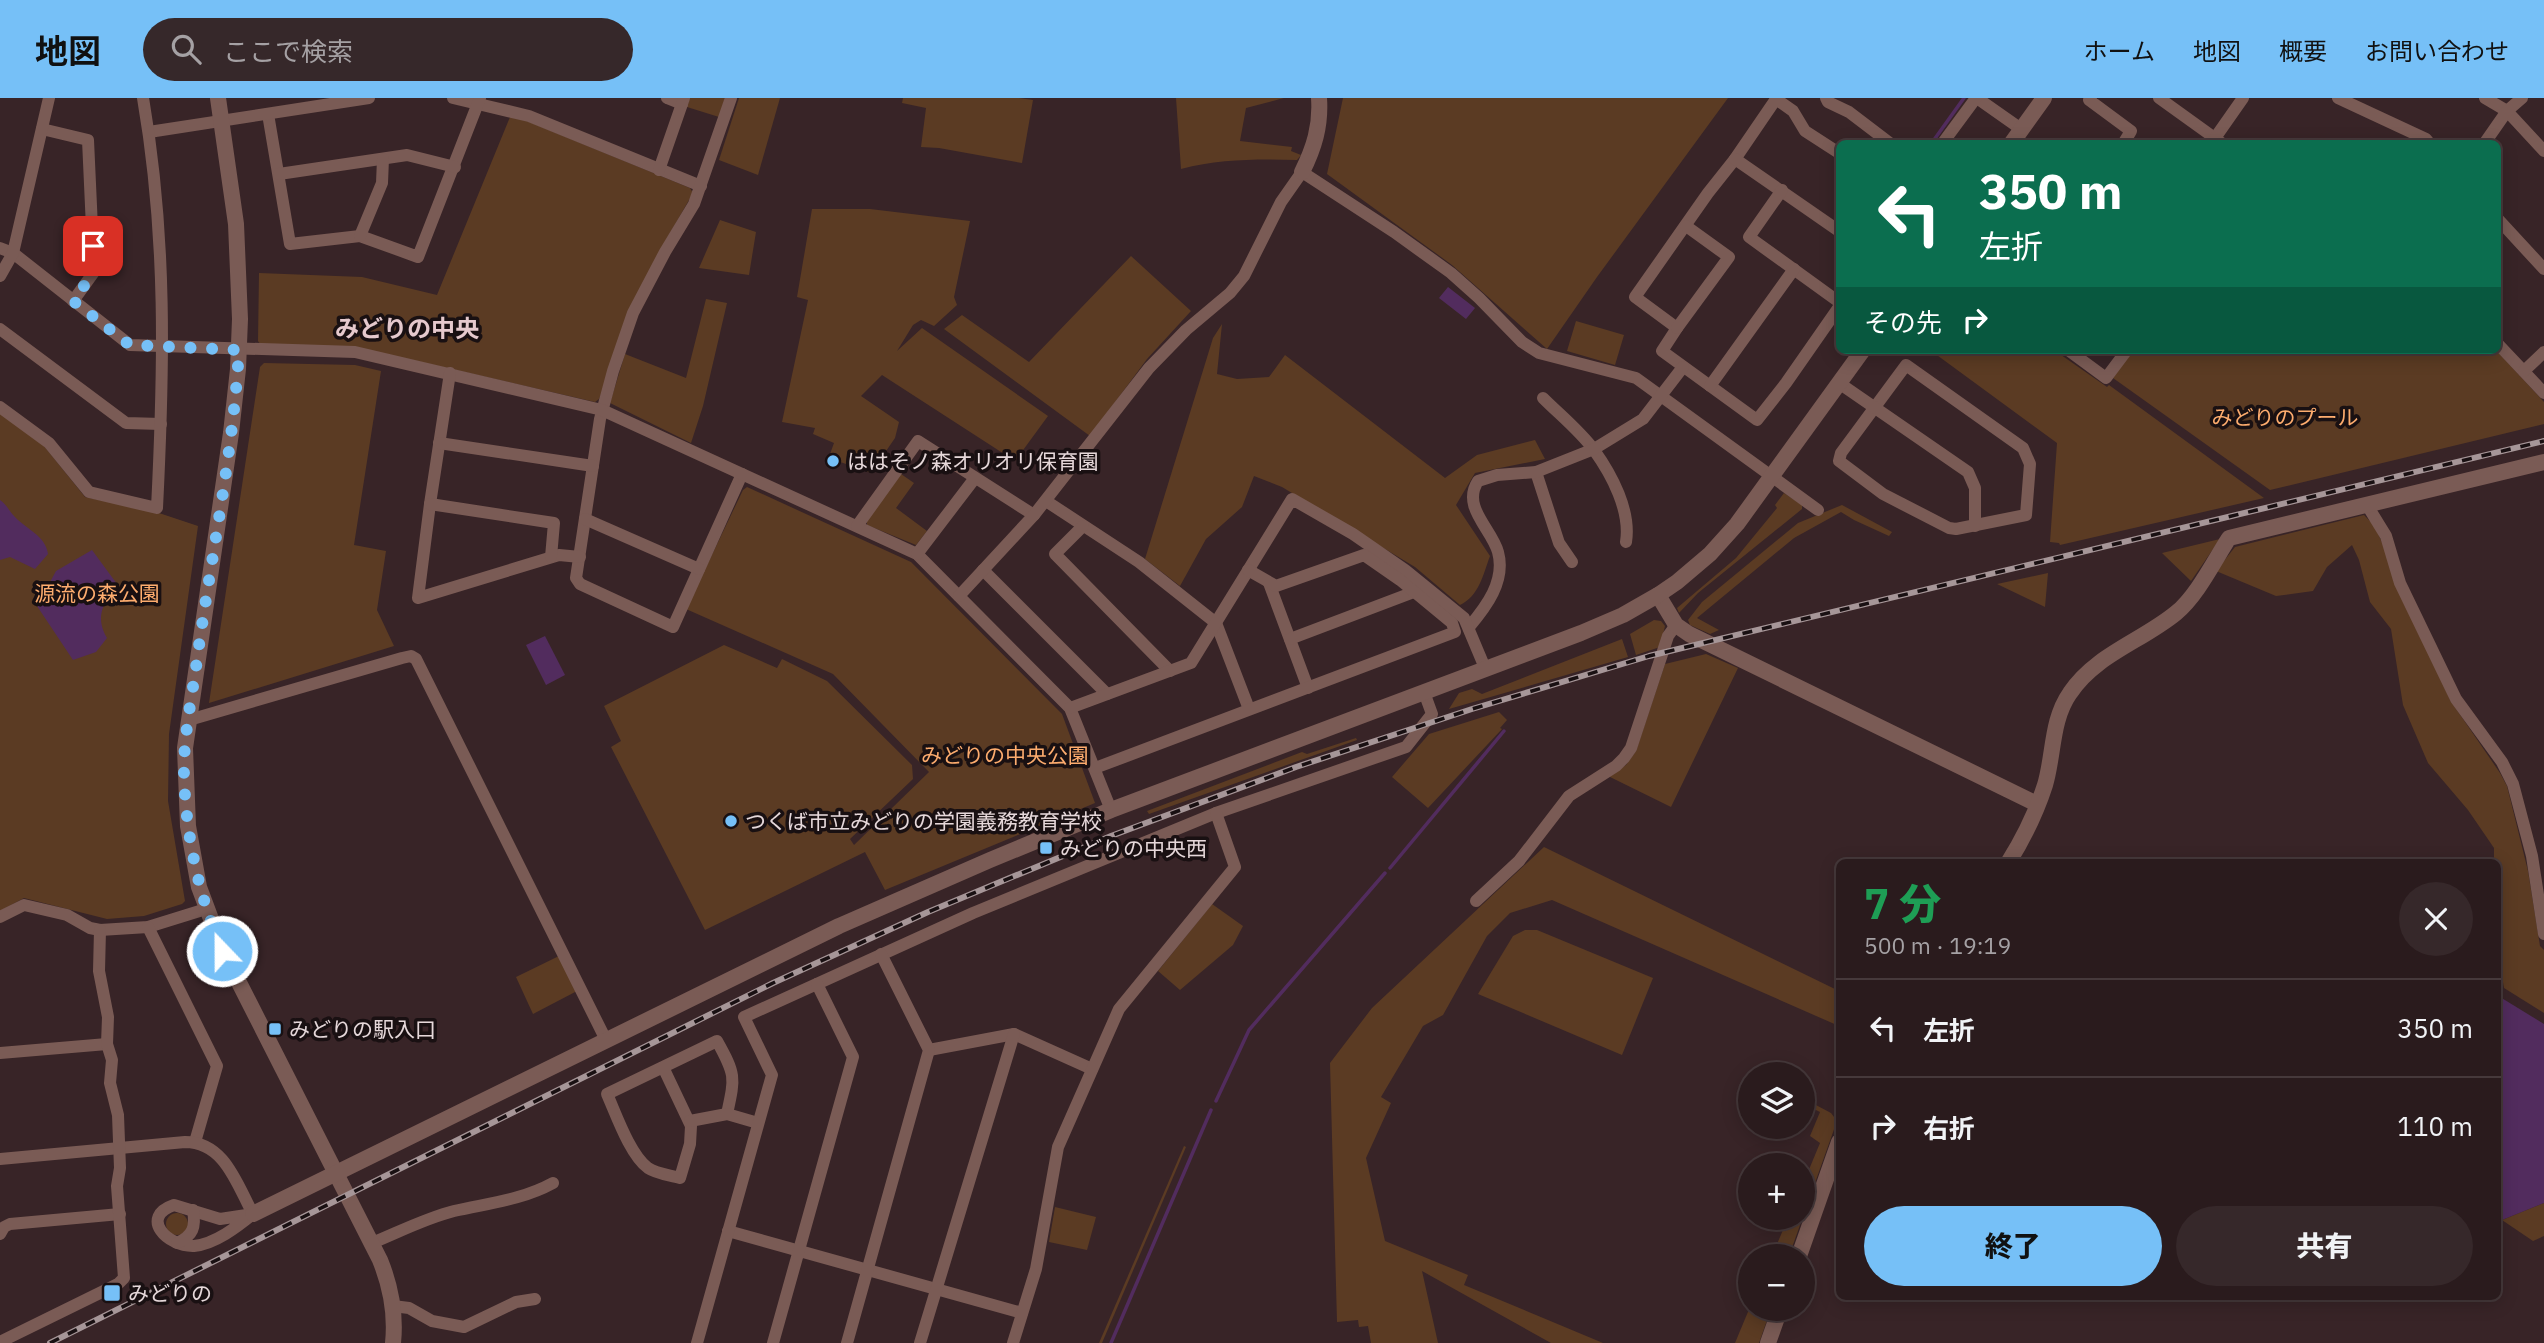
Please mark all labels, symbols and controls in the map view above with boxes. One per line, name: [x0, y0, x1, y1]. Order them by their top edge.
search box: [143, 18, 633, 81]
text: 地図: [35, 29, 101, 72]
icon: search: [167, 30, 205, 68]
text: ここで検索: [223, 34, 353, 68]
text: ホーム: [2084, 35, 2155, 67]
text: 地図: [2193, 35, 2241, 67]
text: 概要: [2279, 35, 2327, 67]
text: お問い合わせ: [2365, 35, 2509, 67]
text: 350 m: [1979, 159, 2123, 222]
icon: left: [1864, 168, 1955, 259]
pin: [63, 216, 123, 276]
text: 左折: [1979, 225, 2043, 267]
icon: arrive: [74, 227, 112, 265]
icon: right: [1956, 301, 1994, 339]
text: その先: [1864, 305, 1942, 339]
district label: みどりの中央: [335, 312, 479, 344]
park label: みどりのプール: [2212, 403, 2359, 431]
place label: ははそノ森オリオリ保育園: [847, 447, 1099, 475]
marker: ははそノ森オリオリ保育園: [825, 453, 841, 469]
park label: 源流の森公園: [34, 579, 160, 607]
park label: みどりの中央公園: [921, 741, 1089, 769]
place label: つくば市立みどりの学園義務教育学校: [745, 807, 1102, 835]
marker: つくば市立みどりの学園義務教育学校: [723, 813, 739, 829]
place label: みどりの中央西: [1060, 834, 1207, 862]
marker: みどりの中央西: [1038, 840, 1054, 856]
text: 7 分: [1864, 876, 1941, 931]
button: close: [2399, 882, 2473, 956]
position arrow: [185, 914, 259, 988]
text: 500 m · 19:19: [1864, 930, 2011, 960]
icon: left: [1864, 1009, 1902, 1047]
text: 350 m: [2397, 1011, 2473, 1045]
text: 左折: [1923, 1013, 1975, 1047]
place label: みどりの駅入口: [289, 1015, 436, 1043]
marker: みどりの駅入口: [267, 1021, 283, 1037]
map controls: [1738, 1062, 1815, 1321]
button: layers: [1738, 1062, 1815, 1139]
icon: right: [1864, 1107, 1902, 1145]
text: 110 m: [2397, 1109, 2473, 1143]
text: 右折: [1923, 1111, 1975, 1145]
button: +: [1738, 1153, 1815, 1230]
button: 終了: [1864, 1206, 2162, 1286]
button: 共有: [2176, 1206, 2473, 1286]
button: −: [1738, 1244, 1815, 1321]
place label: みどりの: [128, 1279, 212, 1307]
marker: みどりの: [102, 1283, 122, 1303]

